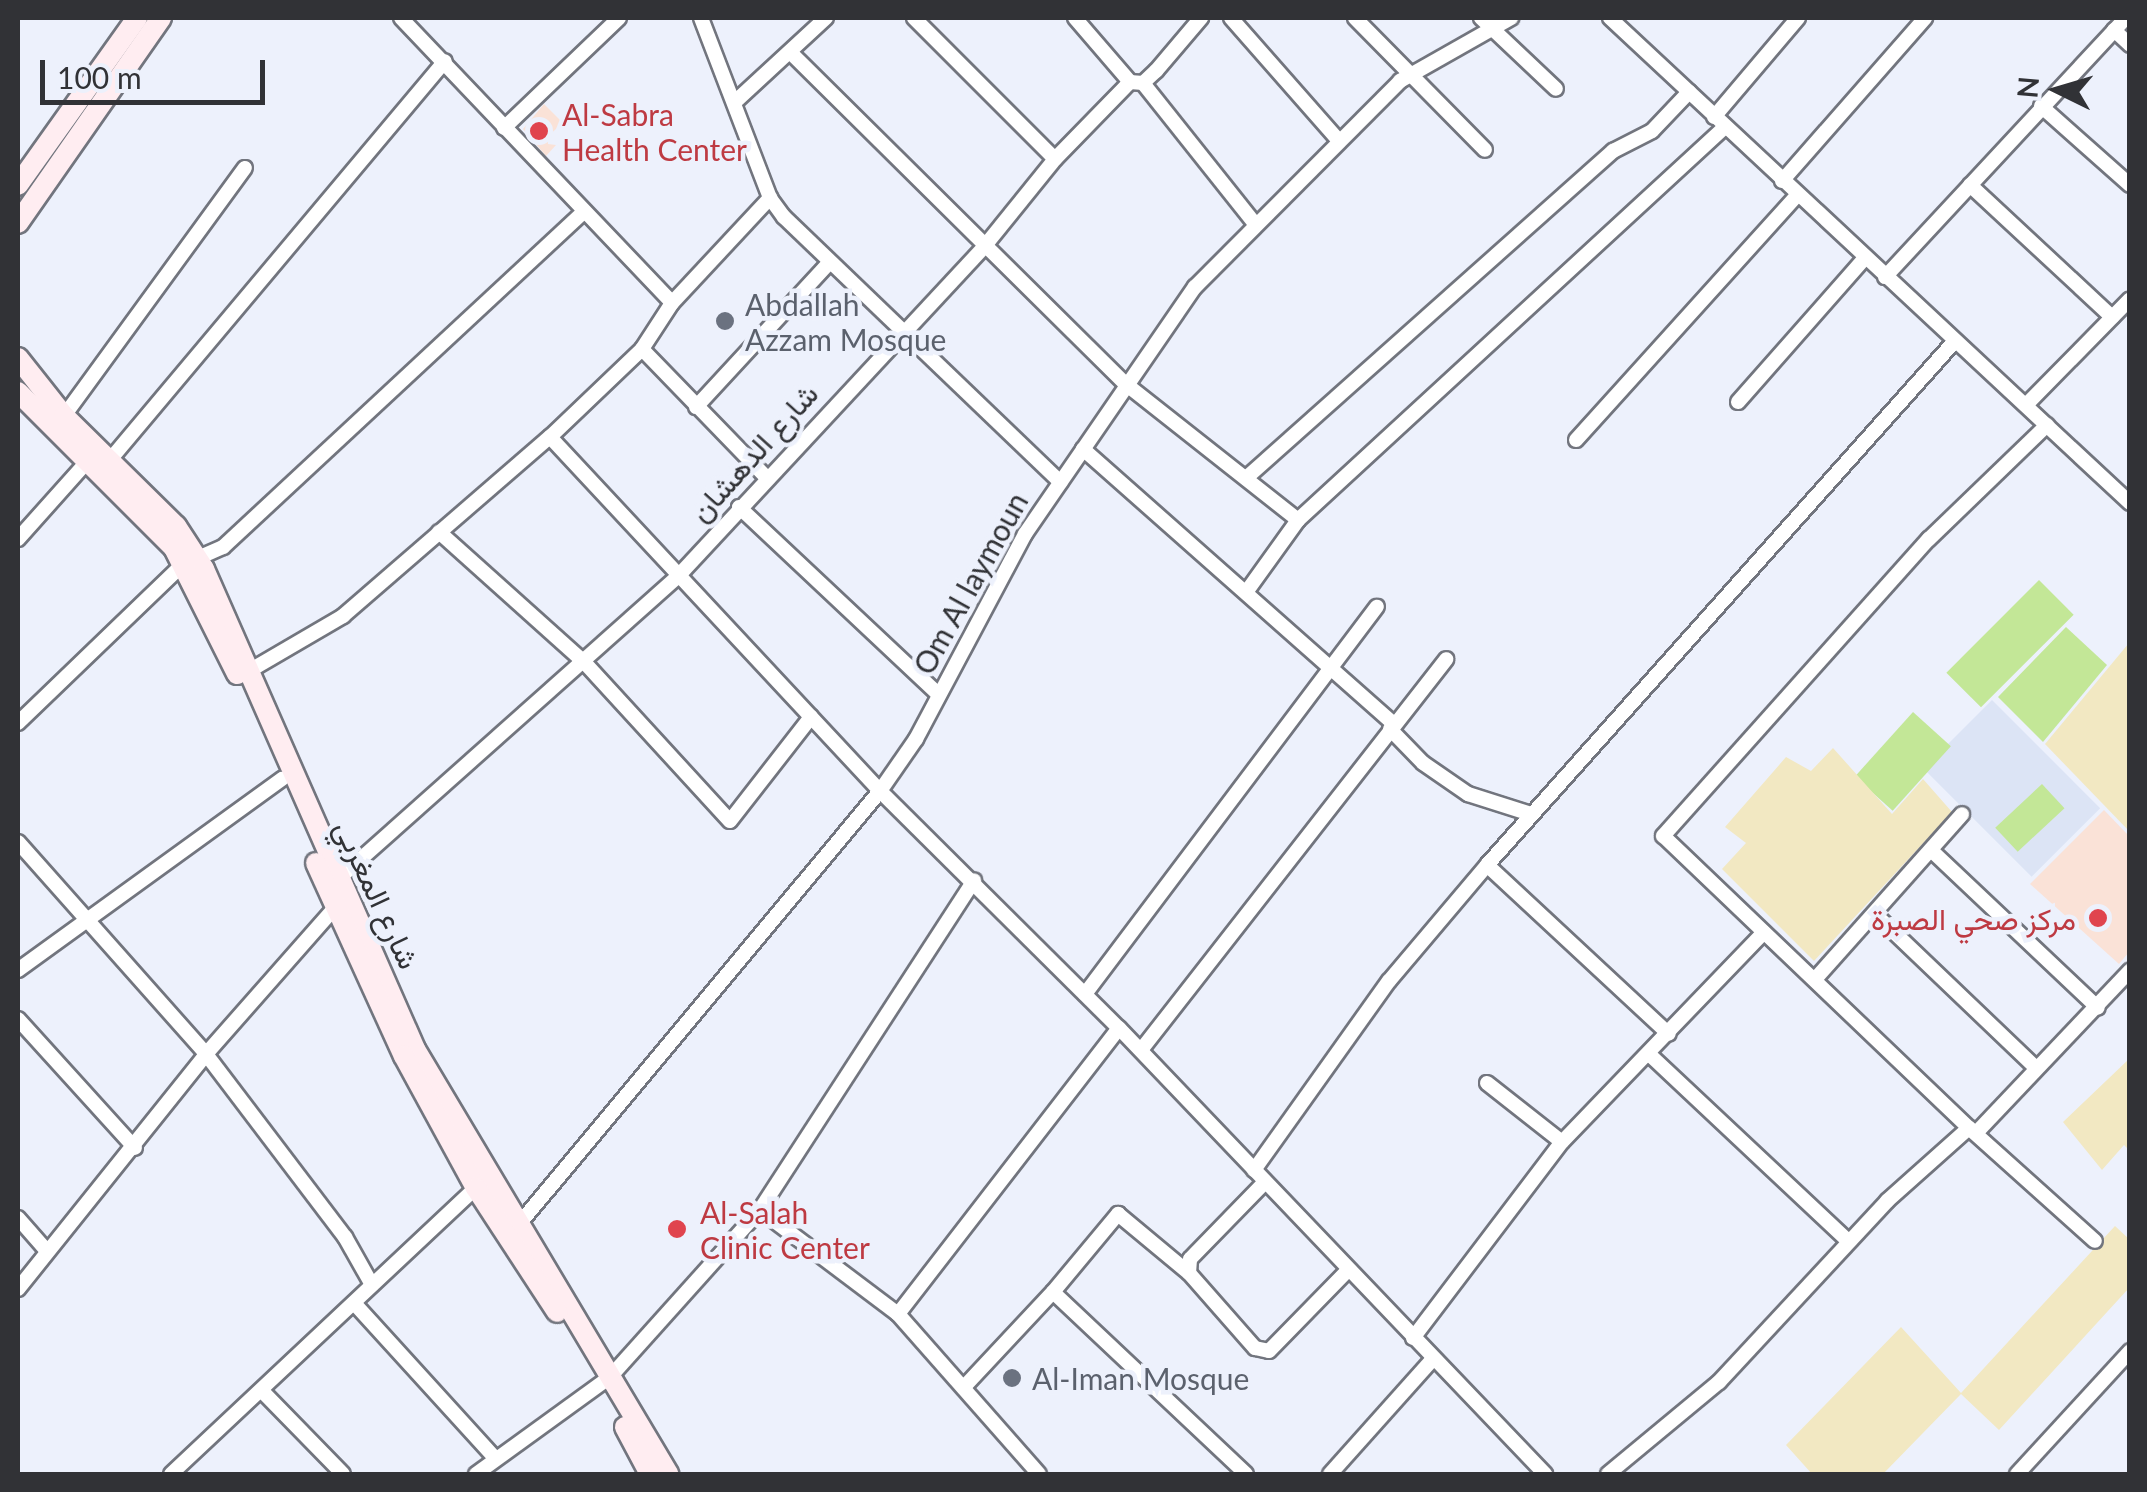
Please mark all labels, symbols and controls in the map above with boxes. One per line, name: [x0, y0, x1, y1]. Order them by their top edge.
scale bar: [45, 40, 270, 102]
north arrow: [2007, 40, 2107, 140]
text: 100 m: [57, 59, 142, 95]
text: N: [2009, 75, 2045, 100]
place label: Al-Sabra Health Center: [562, 96, 747, 166]
marker: Al-Sabra Health Center: [526, 118, 552, 144]
place label: Abdallah Azzam Mosque: [745, 286, 946, 356]
marker: Abdallah Azzam Mosque: [714, 310, 736, 332]
street label: شارع الدهشان: [681, 375, 825, 529]
street label: Om Al laymoun: [905, 485, 1035, 681]
street label: شارع المغربي: [328, 814, 428, 974]
place label: مركز صحي الصبرة: [1871, 900, 2076, 936]
marker: مركز صحي الصبرة: [2085, 905, 2111, 931]
place label: Al-Salah Clinic Center: [700, 1194, 870, 1264]
marker: Al-Salah Clinic Center: [664, 1216, 690, 1242]
place label: Al-Iman Mosque: [1032, 1360, 1249, 1396]
marker: Al-Iman Mosque: [1001, 1367, 1023, 1389]

